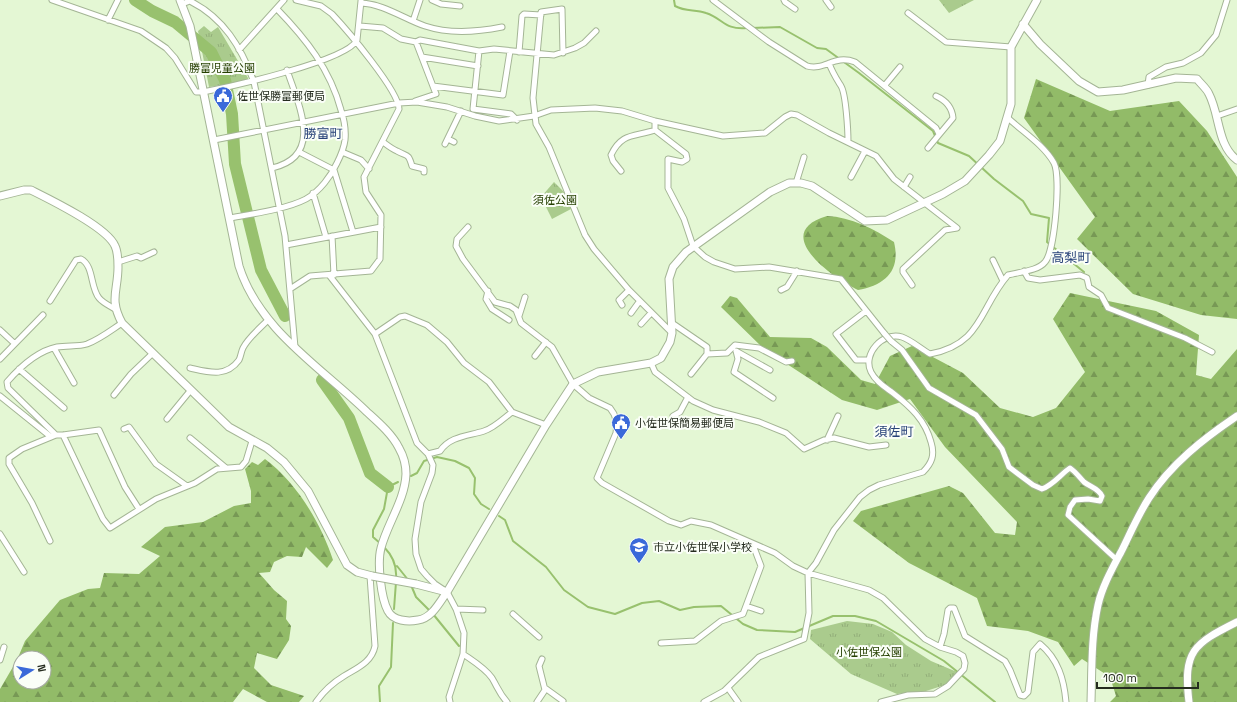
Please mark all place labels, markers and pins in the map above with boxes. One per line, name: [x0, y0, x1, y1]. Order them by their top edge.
public building icon: 佐世保勝富郵便局: [212, 85, 234, 113]
place label: 佐世保勝富郵便局: [237, 89, 325, 103]
public building icon: 小佐世保簡易郵便局: [610, 412, 632, 440]
place label: 小佐世保簡易郵便局: [635, 416, 734, 430]
school or university icon: 市立小佐世保小学校: [628, 536, 650, 564]
place label: 市立小佐世保小学校: [653, 540, 752, 554]

